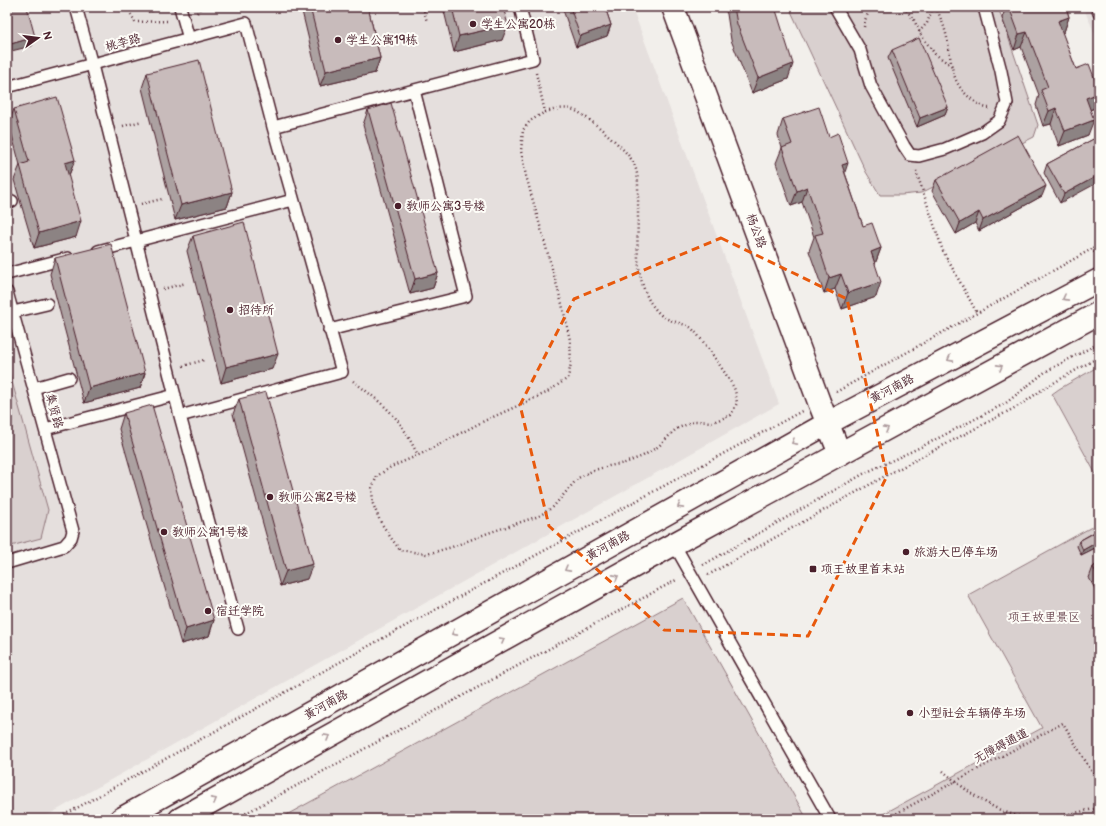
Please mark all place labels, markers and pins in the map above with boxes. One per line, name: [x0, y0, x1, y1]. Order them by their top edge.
place label: 学生公寓20栋: [481, 17, 555, 32]
marker: 学生公寓20栋: [468, 19, 478, 29]
place label: 学生公寓19栋: [346, 33, 418, 48]
marker: 学生公寓19栋: [333, 35, 343, 45]
place label: 教师公寓3号楼: [406, 199, 485, 214]
marker: 教师公寓3号楼: [393, 201, 403, 211]
place label: 招待所: [238, 303, 275, 318]
marker: 招待所: [225, 305, 235, 315]
place label: 教师公寓2号楼: [278, 490, 357, 505]
marker: 教师公寓2号楼: [265, 492, 275, 502]
place label: 教师公寓1号楼: [172, 525, 249, 540]
marker: 教师公寓1号楼: [159, 527, 169, 537]
place label: 旅游大巴停车场: [914, 545, 998, 560]
marker: 旅游大巴停车场: [901, 547, 911, 557]
place label: 项王故里首末站: [821, 562, 905, 577]
marker: 项王故里首末站: [808, 564, 818, 574]
place label: 宿迁学院: [216, 604, 264, 619]
marker: 宿迁学院: [203, 606, 213, 616]
place label: 小型社会车辆停车场: [918, 706, 1026, 721]
marker: 小型社会车辆停车场: [905, 708, 915, 718]

